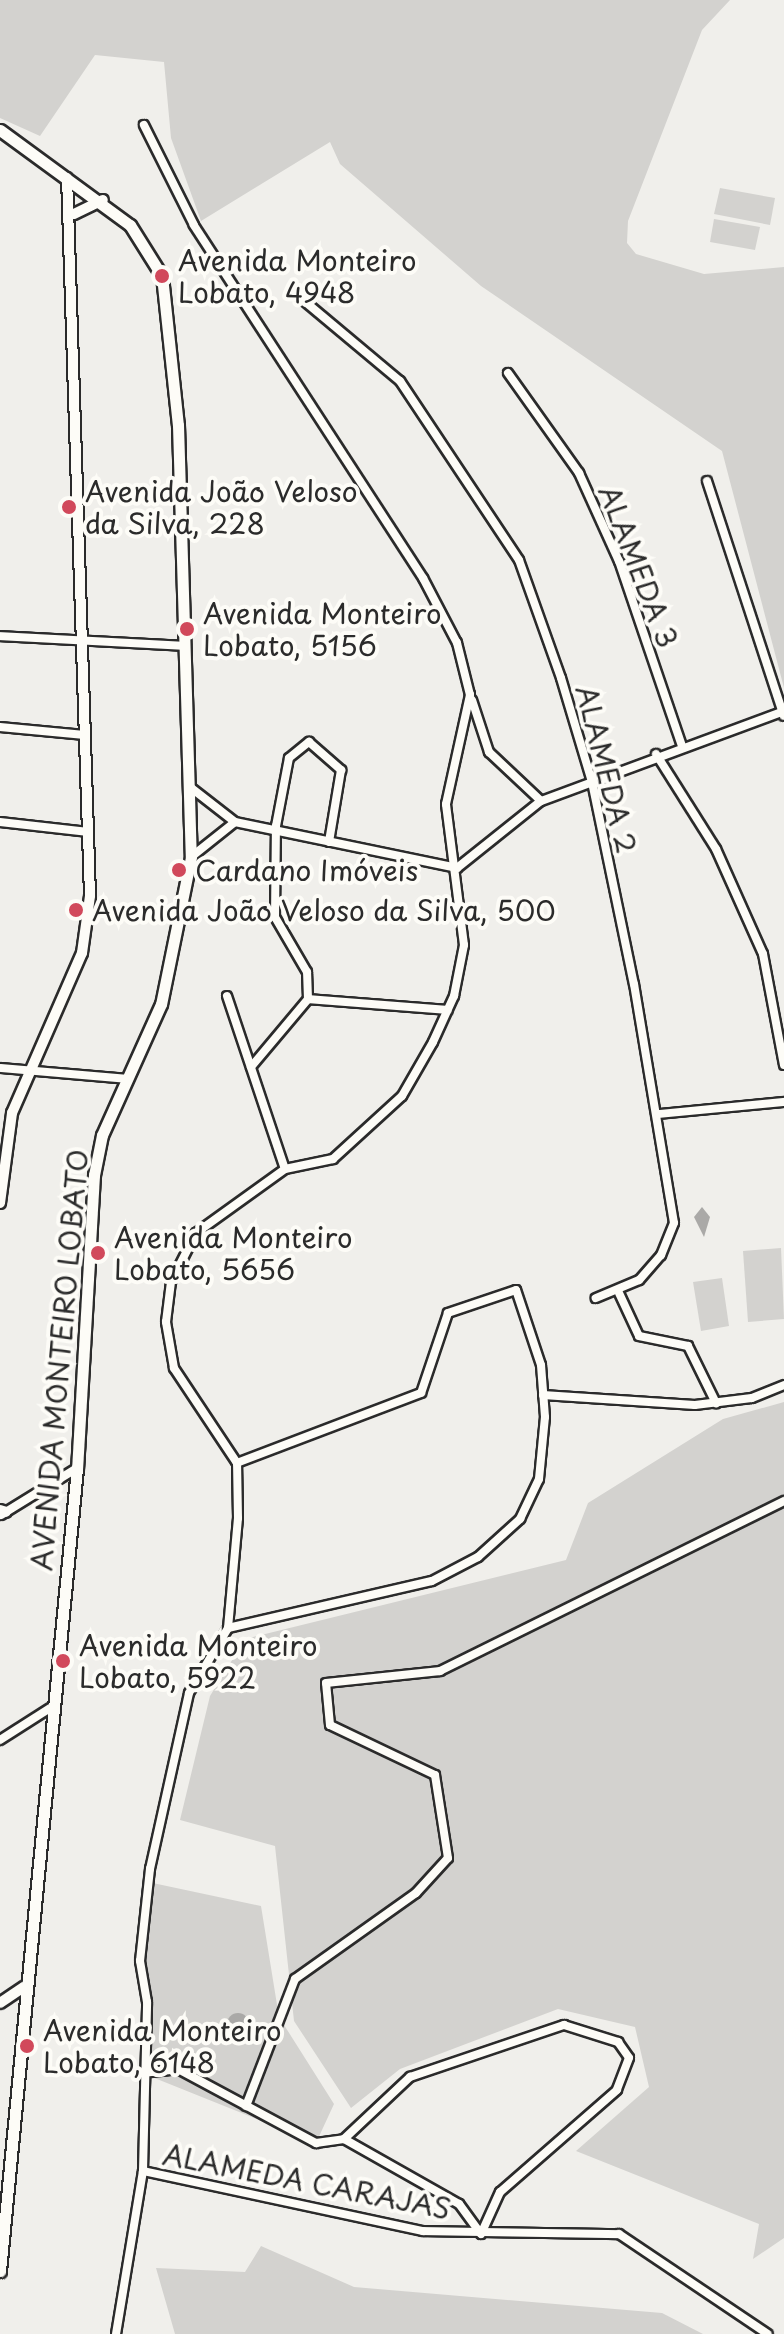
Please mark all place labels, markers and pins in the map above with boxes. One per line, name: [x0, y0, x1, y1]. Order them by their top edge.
place label: Avenida Monteiro Lobato, 4948: [178, 243, 415, 309]
marker: Avenida Monteiro Lobato, 4948: [153, 267, 171, 285]
place label: Avenida João Veloso da Silva, 228: [85, 474, 359, 540]
marker: Avenida João Veloso da Silva, 228: [60, 498, 78, 516]
place label: Avenida Monteiro Lobato, 5156: [203, 596, 440, 662]
marker: Avenida Monteiro Lobato, 5156: [178, 620, 196, 638]
place label: Cardano Imóveis: [195, 853, 418, 887]
marker: Cardano Imóveis: [170, 861, 188, 879]
place label: Avenida João Veloso da Silva, 500: [92, 893, 558, 927]
marker: Avenida João Veloso da Silva, 500: [67, 901, 85, 919]
place label: Avenida Monteiro Lobato, 5656: [114, 1220, 351, 1286]
marker: Avenida Monteiro Lobato, 5656: [89, 1244, 107, 1262]
place label: Avenida Monteiro Lobato, 5922: [79, 1628, 316, 1694]
marker: Avenida Monteiro Lobato, 5922: [54, 1652, 72, 1670]
place label: Avenida Monteiro Lobato, 6148: [43, 2013, 280, 2079]
marker: Avenida Monteiro Lobato, 6148: [18, 2037, 36, 2055]

